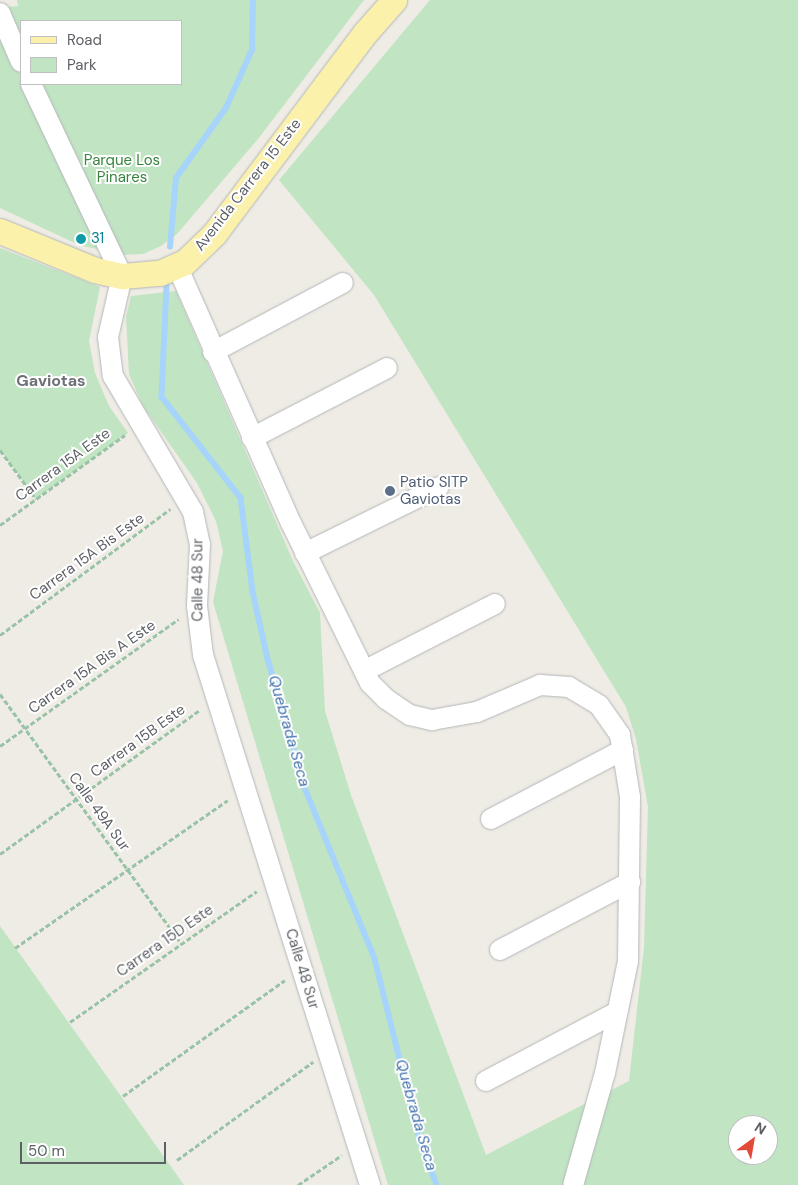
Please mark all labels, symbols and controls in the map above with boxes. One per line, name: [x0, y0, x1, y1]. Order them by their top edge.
legend: [20, 20, 182, 85]
text: Road: [67, 30, 102, 50]
text: Park: [67, 55, 97, 75]
street label: Avenida Carrera 15 Este: [191, 115, 305, 255]
park label: Parque Los Pinares: [84, 151, 160, 186]
place label: 31: [91, 230, 104, 248]
marker: 31: [75, 233, 87, 245]
district label: Gaviotas: [16, 371, 86, 391]
street label: Carrera 15A Este: [12, 425, 114, 505]
place label: Patio SITP Gaviotas: [400, 473, 468, 508]
marker: Patio SITP Gaviotas: [384, 485, 396, 497]
street label: Carrera 15A Bis Este: [26, 509, 148, 605]
street label: Calle 48 Sur: [189, 538, 207, 622]
street label: Carrera 15A Bis A Este: [25, 616, 159, 718]
water label: Quebrada Seca: [264, 673, 314, 789]
street label: Carrera 15B Este: [87, 701, 189, 781]
street label: Calle 49A Sur: [64, 769, 134, 855]
street label: Carrera 15D Este: [113, 901, 217, 981]
street label: Calle 48 Sur: [281, 927, 323, 1011]
water label: Quebrada Seca: [391, 1057, 441, 1173]
north arrow: [728, 1115, 778, 1165]
text: N: [751, 1118, 770, 1138]
scale bar: [22, 1132, 169, 1164]
text: 50 m: [28, 1141, 65, 1161]

